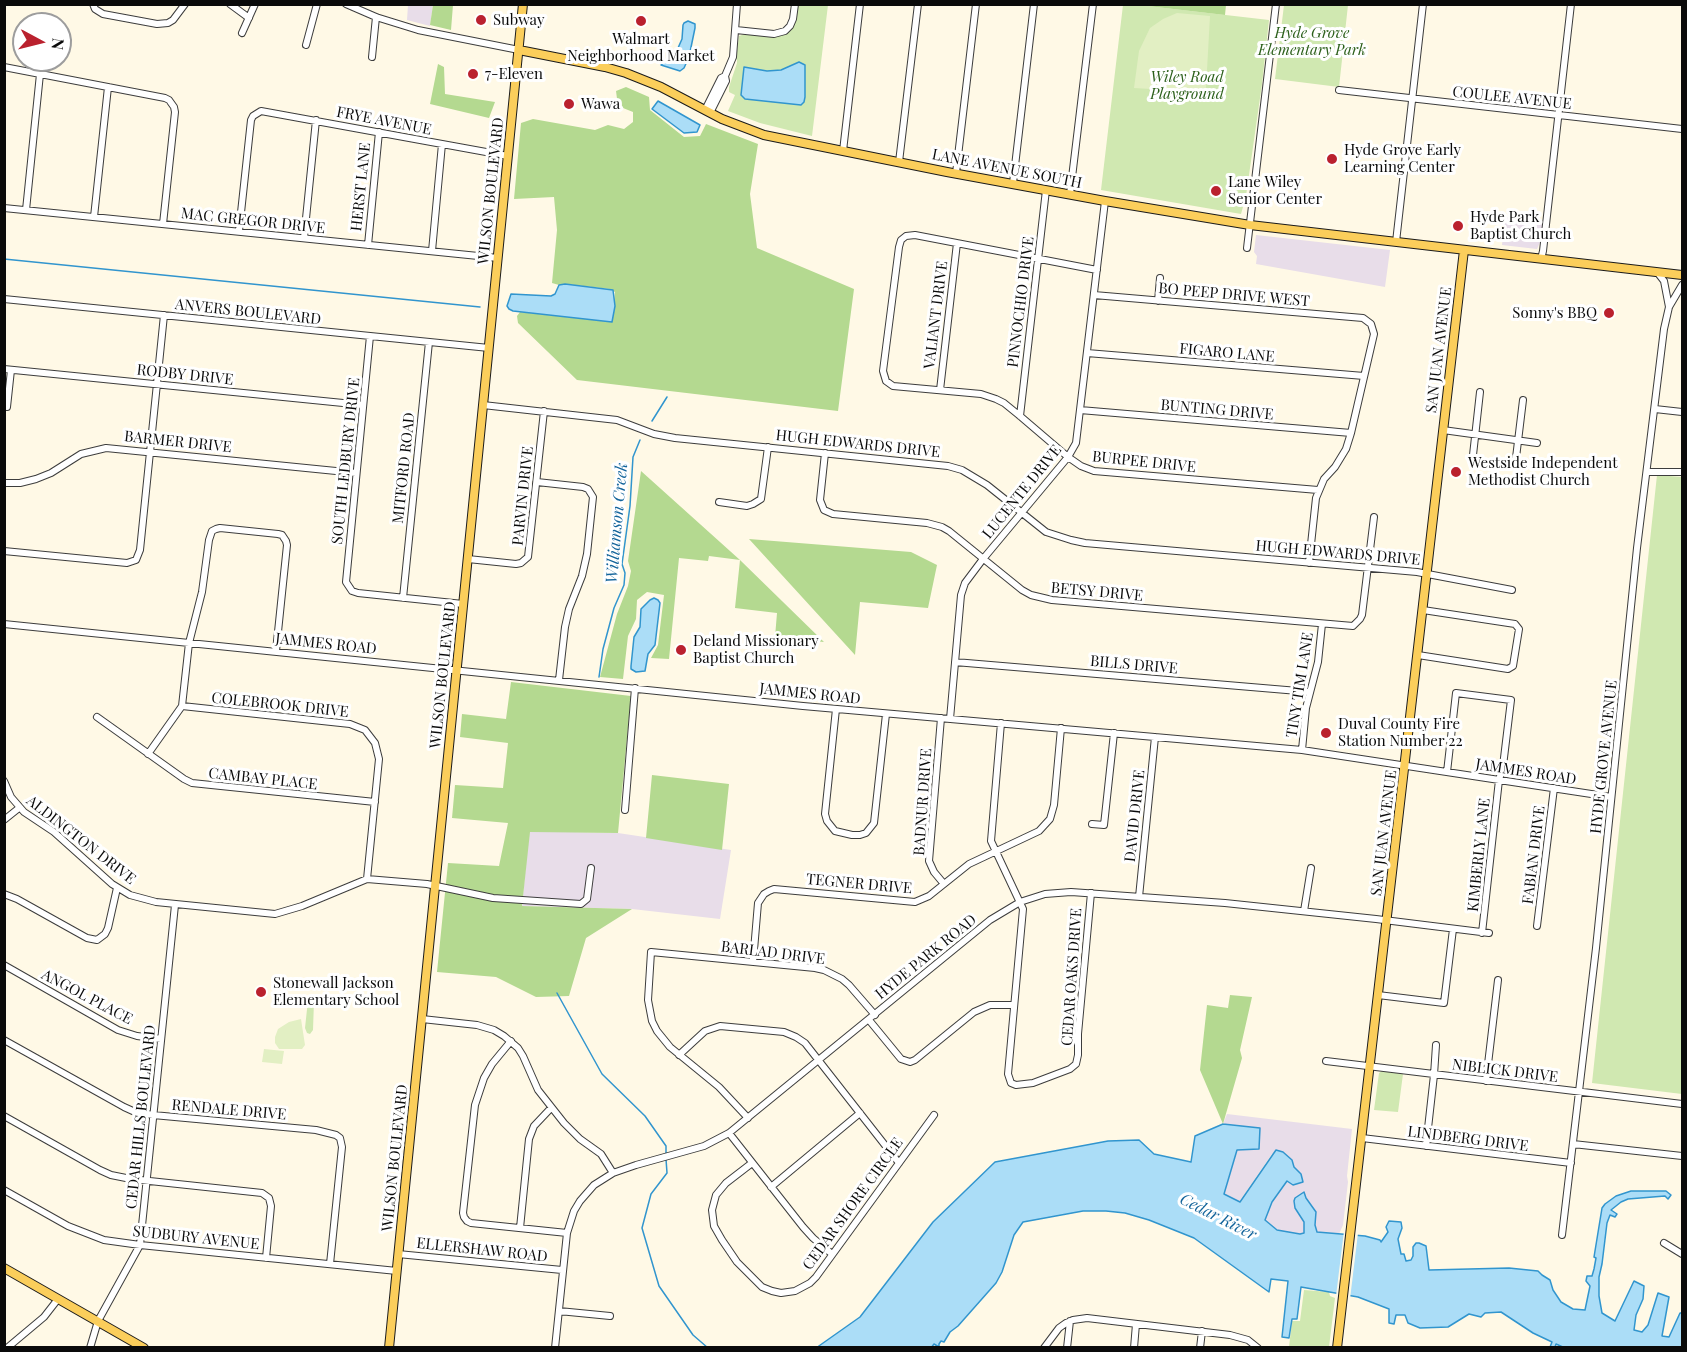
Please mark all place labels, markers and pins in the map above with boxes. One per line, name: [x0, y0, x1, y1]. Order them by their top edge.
place label: Subway: [493, 11, 545, 29]
marker: Subway: [474, 13, 488, 27]
marker: Walmart Neighborhood Market: [634, 14, 648, 28]
place label: Walmart Neighborhood Market: [567, 30, 715, 65]
place label: 7-Eleven: [485, 65, 543, 83]
marker: 7-Eleven: [466, 67, 480, 81]
place label: Wawa: [581, 95, 620, 113]
marker: Wawa: [562, 97, 576, 111]
place label: Hyde Grove Early Learning Center: [1344, 141, 1461, 176]
marker: Hyde Grove Early Learning Center: [1325, 152, 1339, 166]
place label: Lane Wiley Senior Center: [1228, 173, 1322, 208]
marker: Lane Wiley Senior Center: [1209, 184, 1223, 198]
place label: Hyde Park Baptist Church: [1470, 208, 1571, 243]
marker: Hyde Park Baptist Church: [1451, 219, 1465, 233]
place label: Sonny's BBQ: [1512, 304, 1597, 322]
marker: Sonny's BBQ: [1602, 306, 1616, 320]
place label: Westside Independent Methodist Church: [1468, 454, 1617, 489]
marker: Westside Independent Methodist Church: [1449, 465, 1463, 479]
place label: Deland Missionary Baptist Church: [693, 632, 819, 667]
marker: Deland Missionary Baptist Church: [674, 643, 688, 657]
place label: Duval County Fire Station Number 22: [1338, 715, 1463, 750]
marker: Duval County Fire Station Number 22: [1319, 726, 1333, 740]
place label: Stonewall Jackson Elementary School: [273, 974, 399, 1009]
marker: Stonewall Jackson Elementary School: [254, 985, 268, 999]

